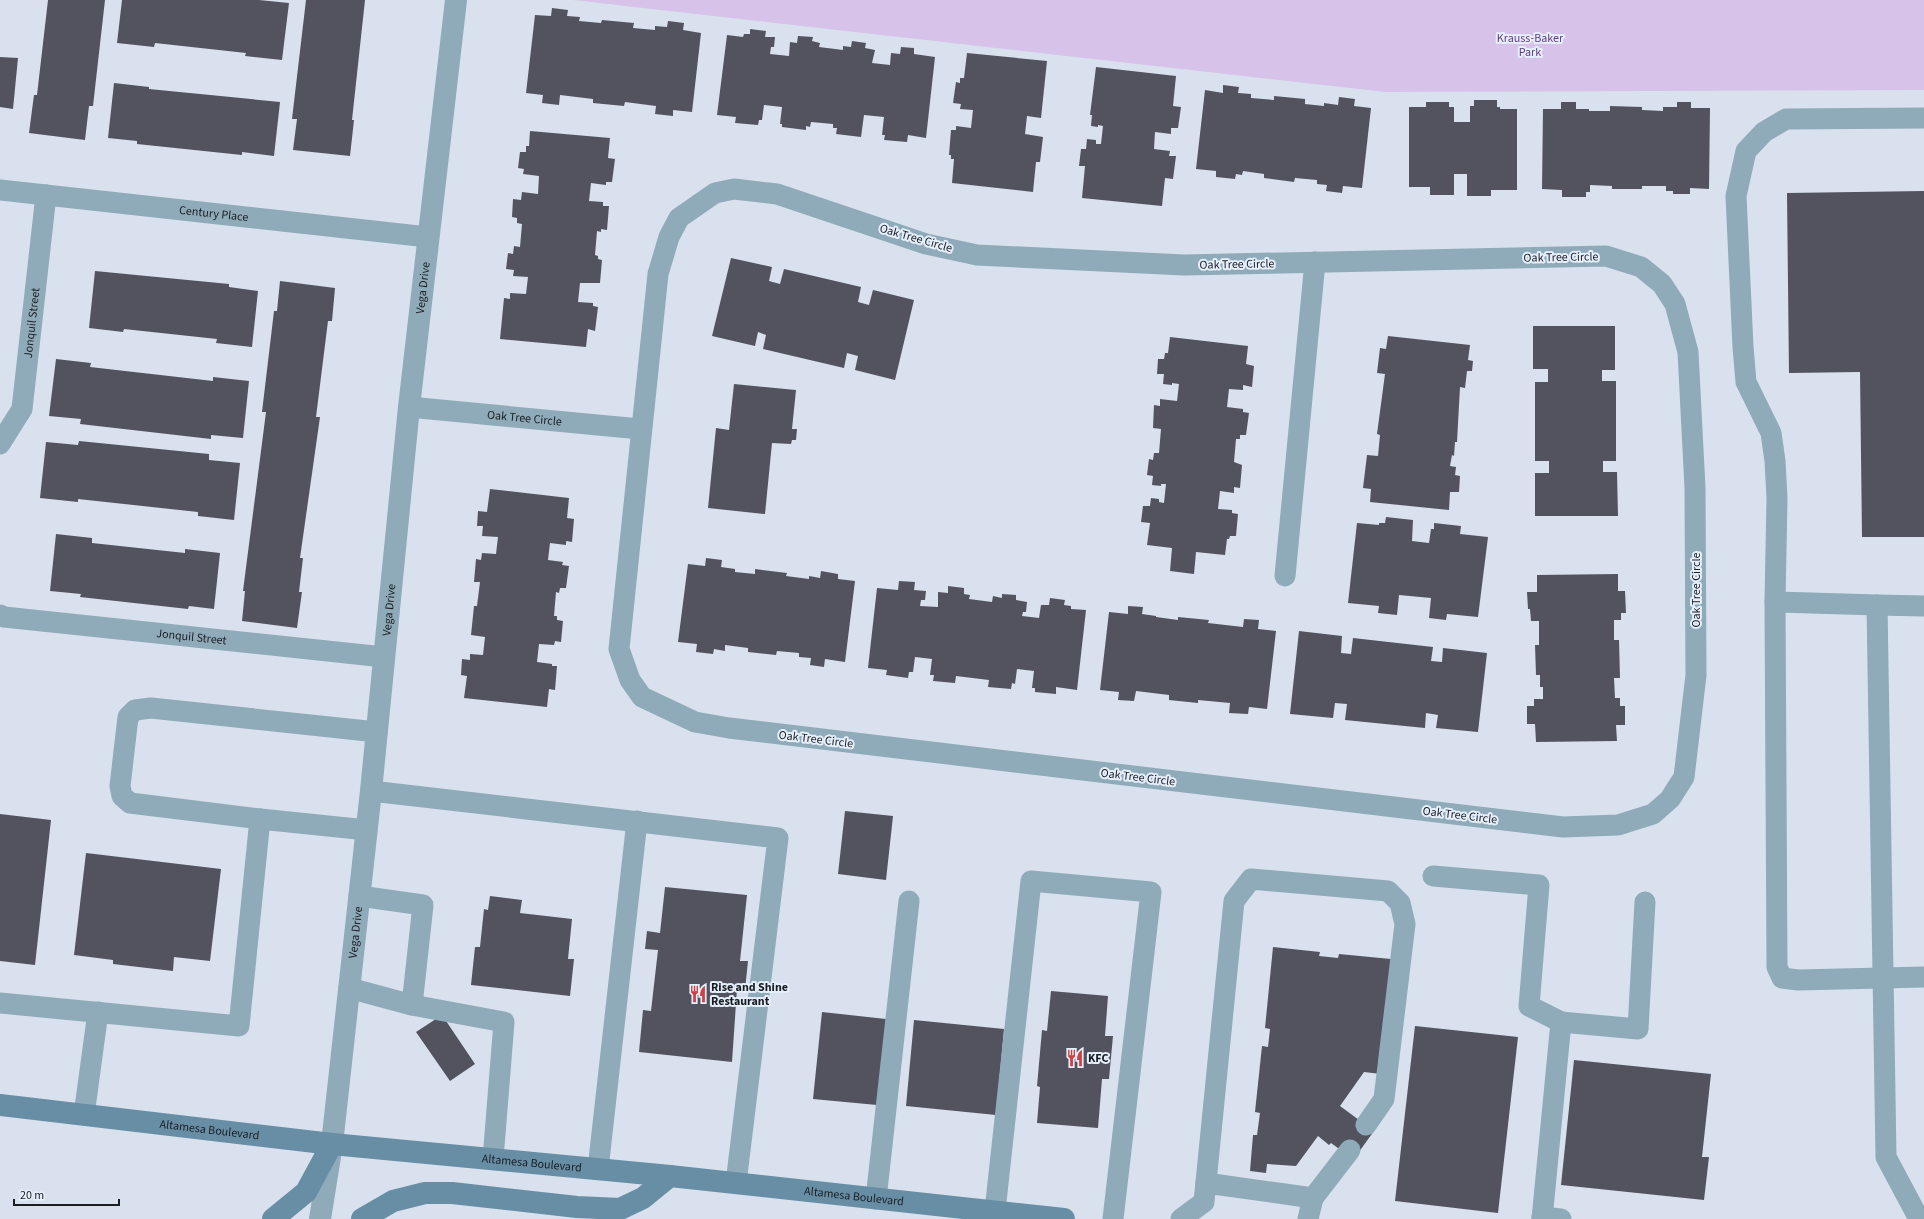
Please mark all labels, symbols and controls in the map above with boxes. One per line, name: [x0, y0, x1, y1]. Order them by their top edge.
park label: Krauss-Baker Park: [1497, 30, 1564, 61]
street label: Century Place: [178, 202, 249, 226]
street label: Oak Tree Circle: [878, 220, 954, 257]
street label: Oak Tree Circle: [1523, 248, 1599, 267]
street label: Oak Tree Circle: [1199, 255, 1275, 274]
street label: Vega Drive: [412, 261, 435, 315]
street label: Jonquil Street: [20, 287, 45, 359]
street label: Oak Tree Circle: [486, 406, 563, 431]
street label: Oak Tree Circle: [1688, 553, 1705, 627]
street label: Vega Drive: [378, 583, 400, 637]
street label: Jonquil Street: [155, 625, 227, 649]
street label: Oak Tree Circle: [778, 726, 854, 753]
street label: Oak Tree Circle: [1100, 764, 1176, 791]
street label: Oak Tree Circle: [1422, 802, 1498, 829]
street label: Vega Drive: [345, 905, 367, 959]
place label: Rise and Shine Restaurant: [711, 979, 788, 1010]
restaurant icon: Rise and Shine Restaurant: [688, 984, 708, 1004]
restaurant icon: KFC: [1065, 1048, 1085, 1068]
place label: KFC: [1088, 1050, 1109, 1067]
street label: Altamesa Boulevard: [159, 1116, 260, 1144]
street label: Altamesa Boulevard: [481, 1150, 582, 1177]
scale bar: [14, 1181, 119, 1207]
street label: Altamesa Boulevard: [803, 1183, 905, 1210]
text: 20 m: [20, 1187, 44, 1204]

